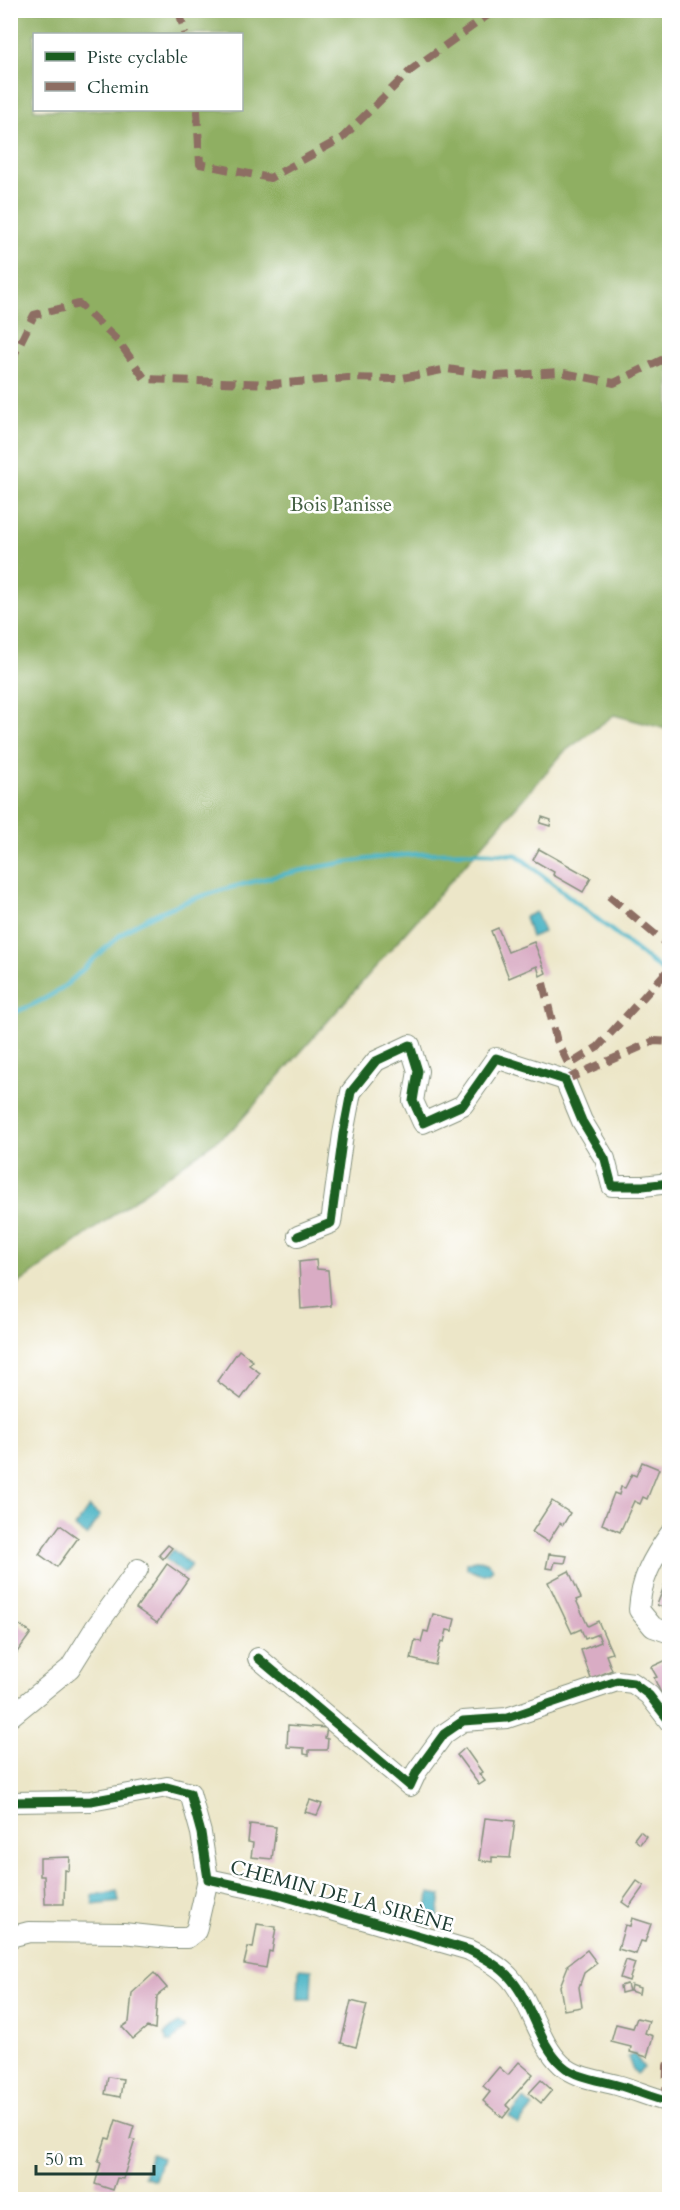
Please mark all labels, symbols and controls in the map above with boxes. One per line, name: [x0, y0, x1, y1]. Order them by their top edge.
legend: [33, 33, 243, 111]
text: Piste cyclable: [87, 45, 188, 70]
text: Chemin: [87, 75, 150, 100]
park label: Bois Panisse: [290, 491, 392, 518]
street label: CHEMIN DE LA SIRÈNE: [227, 1853, 457, 1939]
scale bar: [36, 2138, 154, 2176]
text: 50 m: [45, 2147, 84, 2172]

